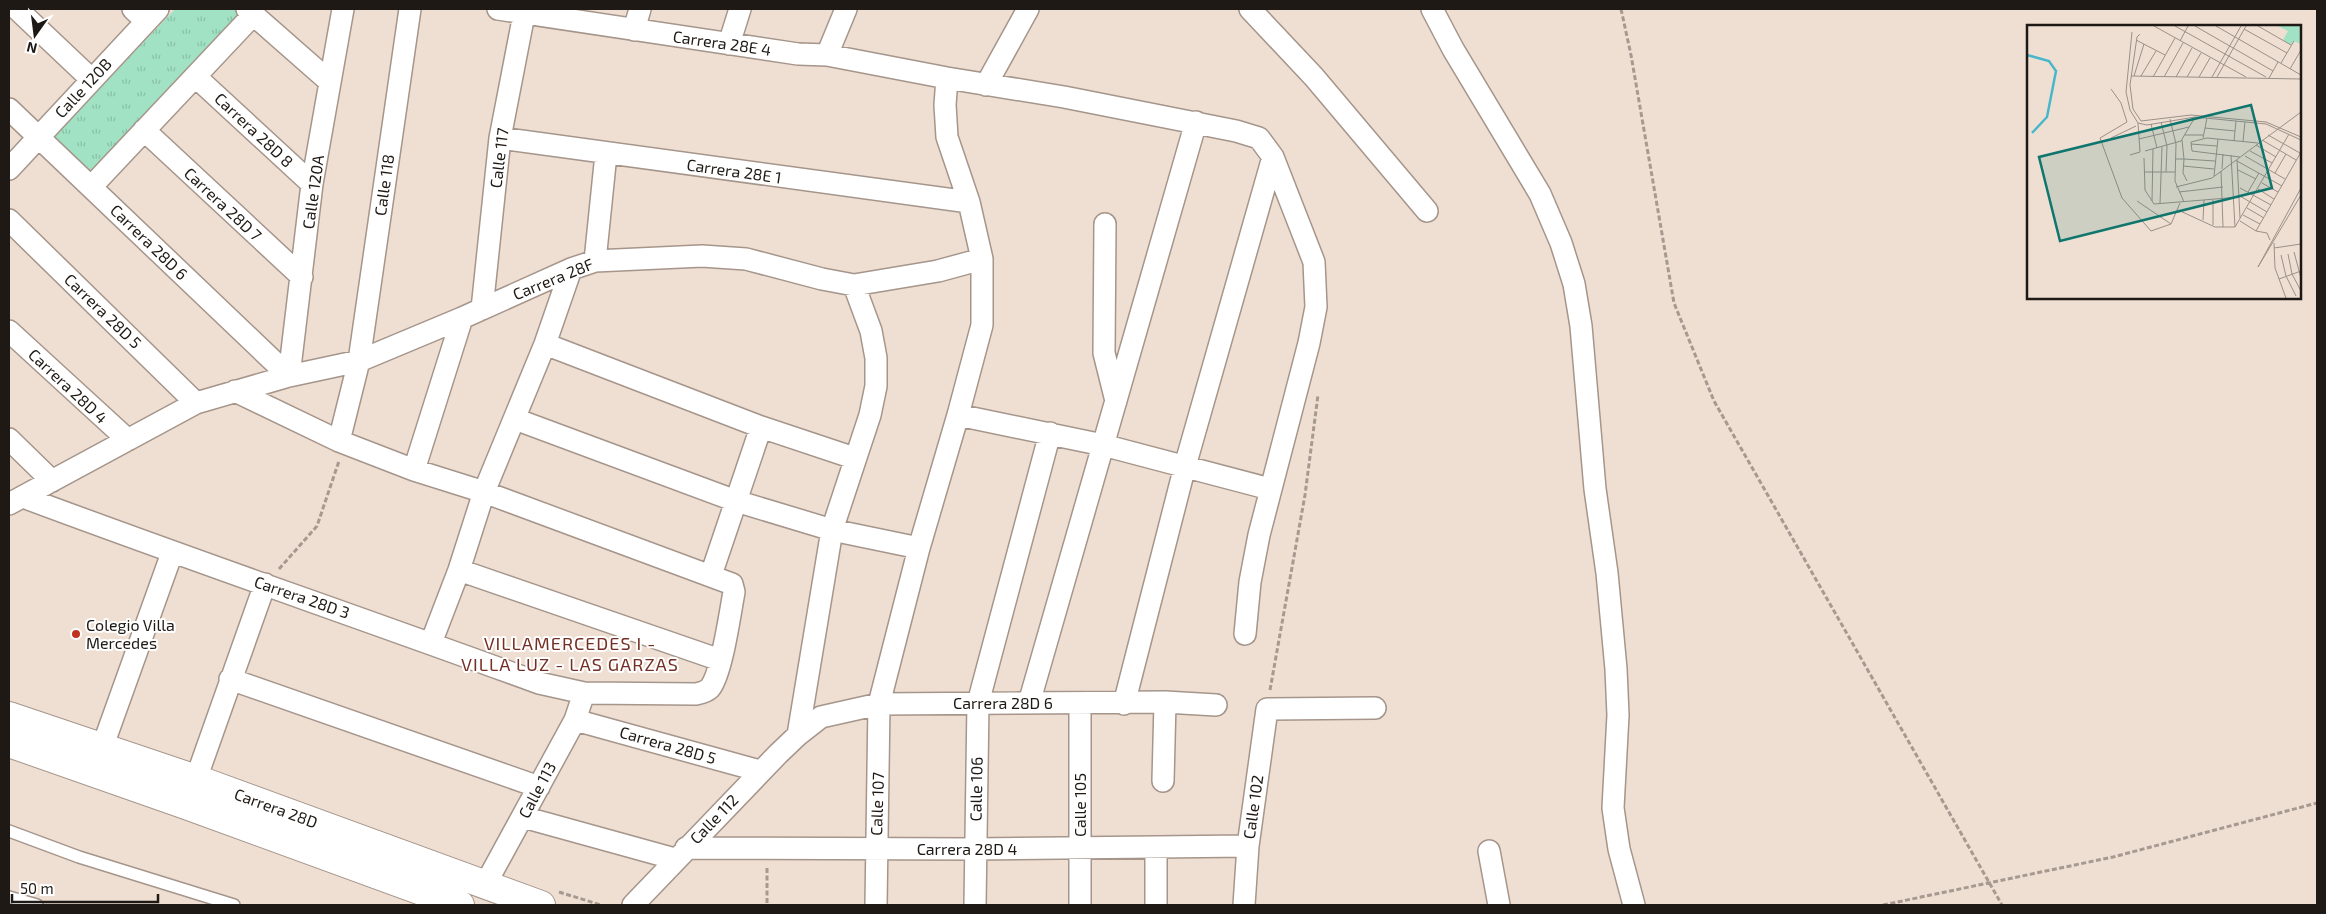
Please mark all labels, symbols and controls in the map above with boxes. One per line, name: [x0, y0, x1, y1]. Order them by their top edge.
north arrow: [10, 10, 60, 60]
inset map: [2027, 25, 2301, 299]
street label: Carrera 28E 4: [672, 26, 773, 59]
text: N: [25, 39, 39, 58]
street label: Calle 120B: [50, 54, 115, 121]
street label: Carrera 28D 8: [211, 88, 298, 171]
street label: Calle 117: [485, 127, 512, 189]
street label: Calle 118: [370, 153, 397, 217]
street label: Calle 120A: [298, 154, 327, 230]
street label: Carrera 28E 1: [685, 154, 783, 187]
street label: Carrera 28D 7: [181, 163, 266, 244]
street label: Carrera 28D 6: [107, 200, 192, 283]
street label: Carrera 28F: [510, 254, 596, 303]
street label: Carrera 28D 5: [61, 269, 146, 352]
street label: Carrera 28D 4: [25, 344, 112, 427]
street label: Carrera 28D 3: [252, 571, 352, 622]
place label: Colegio Villa Mercedes: [86, 615, 175, 652]
marker: Colegio Villa Mercedes: [70, 628, 82, 640]
district label: VILLAMERCEDES I - VILLA LUZ - LAS GARZAS: [461, 632, 679, 675]
street label: Carrera 28D 6: [953, 693, 1053, 712]
street label: Carrera 28D 5: [618, 722, 719, 767]
street label: Calle 106: [965, 756, 986, 822]
street label: Calle 113: [514, 758, 559, 821]
street label: Calle 107: [866, 772, 887, 836]
street label: Calle 105: [1070, 773, 1089, 837]
street label: Calle 102: [1239, 774, 1266, 840]
street label: Carrera 28D: [232, 784, 320, 831]
street label: Calle 112: [686, 790, 742, 847]
street label: Carrera 28D 4: [917, 839, 1017, 858]
scale bar: [12, 872, 159, 904]
text: 50 m: [20, 879, 54, 897]

